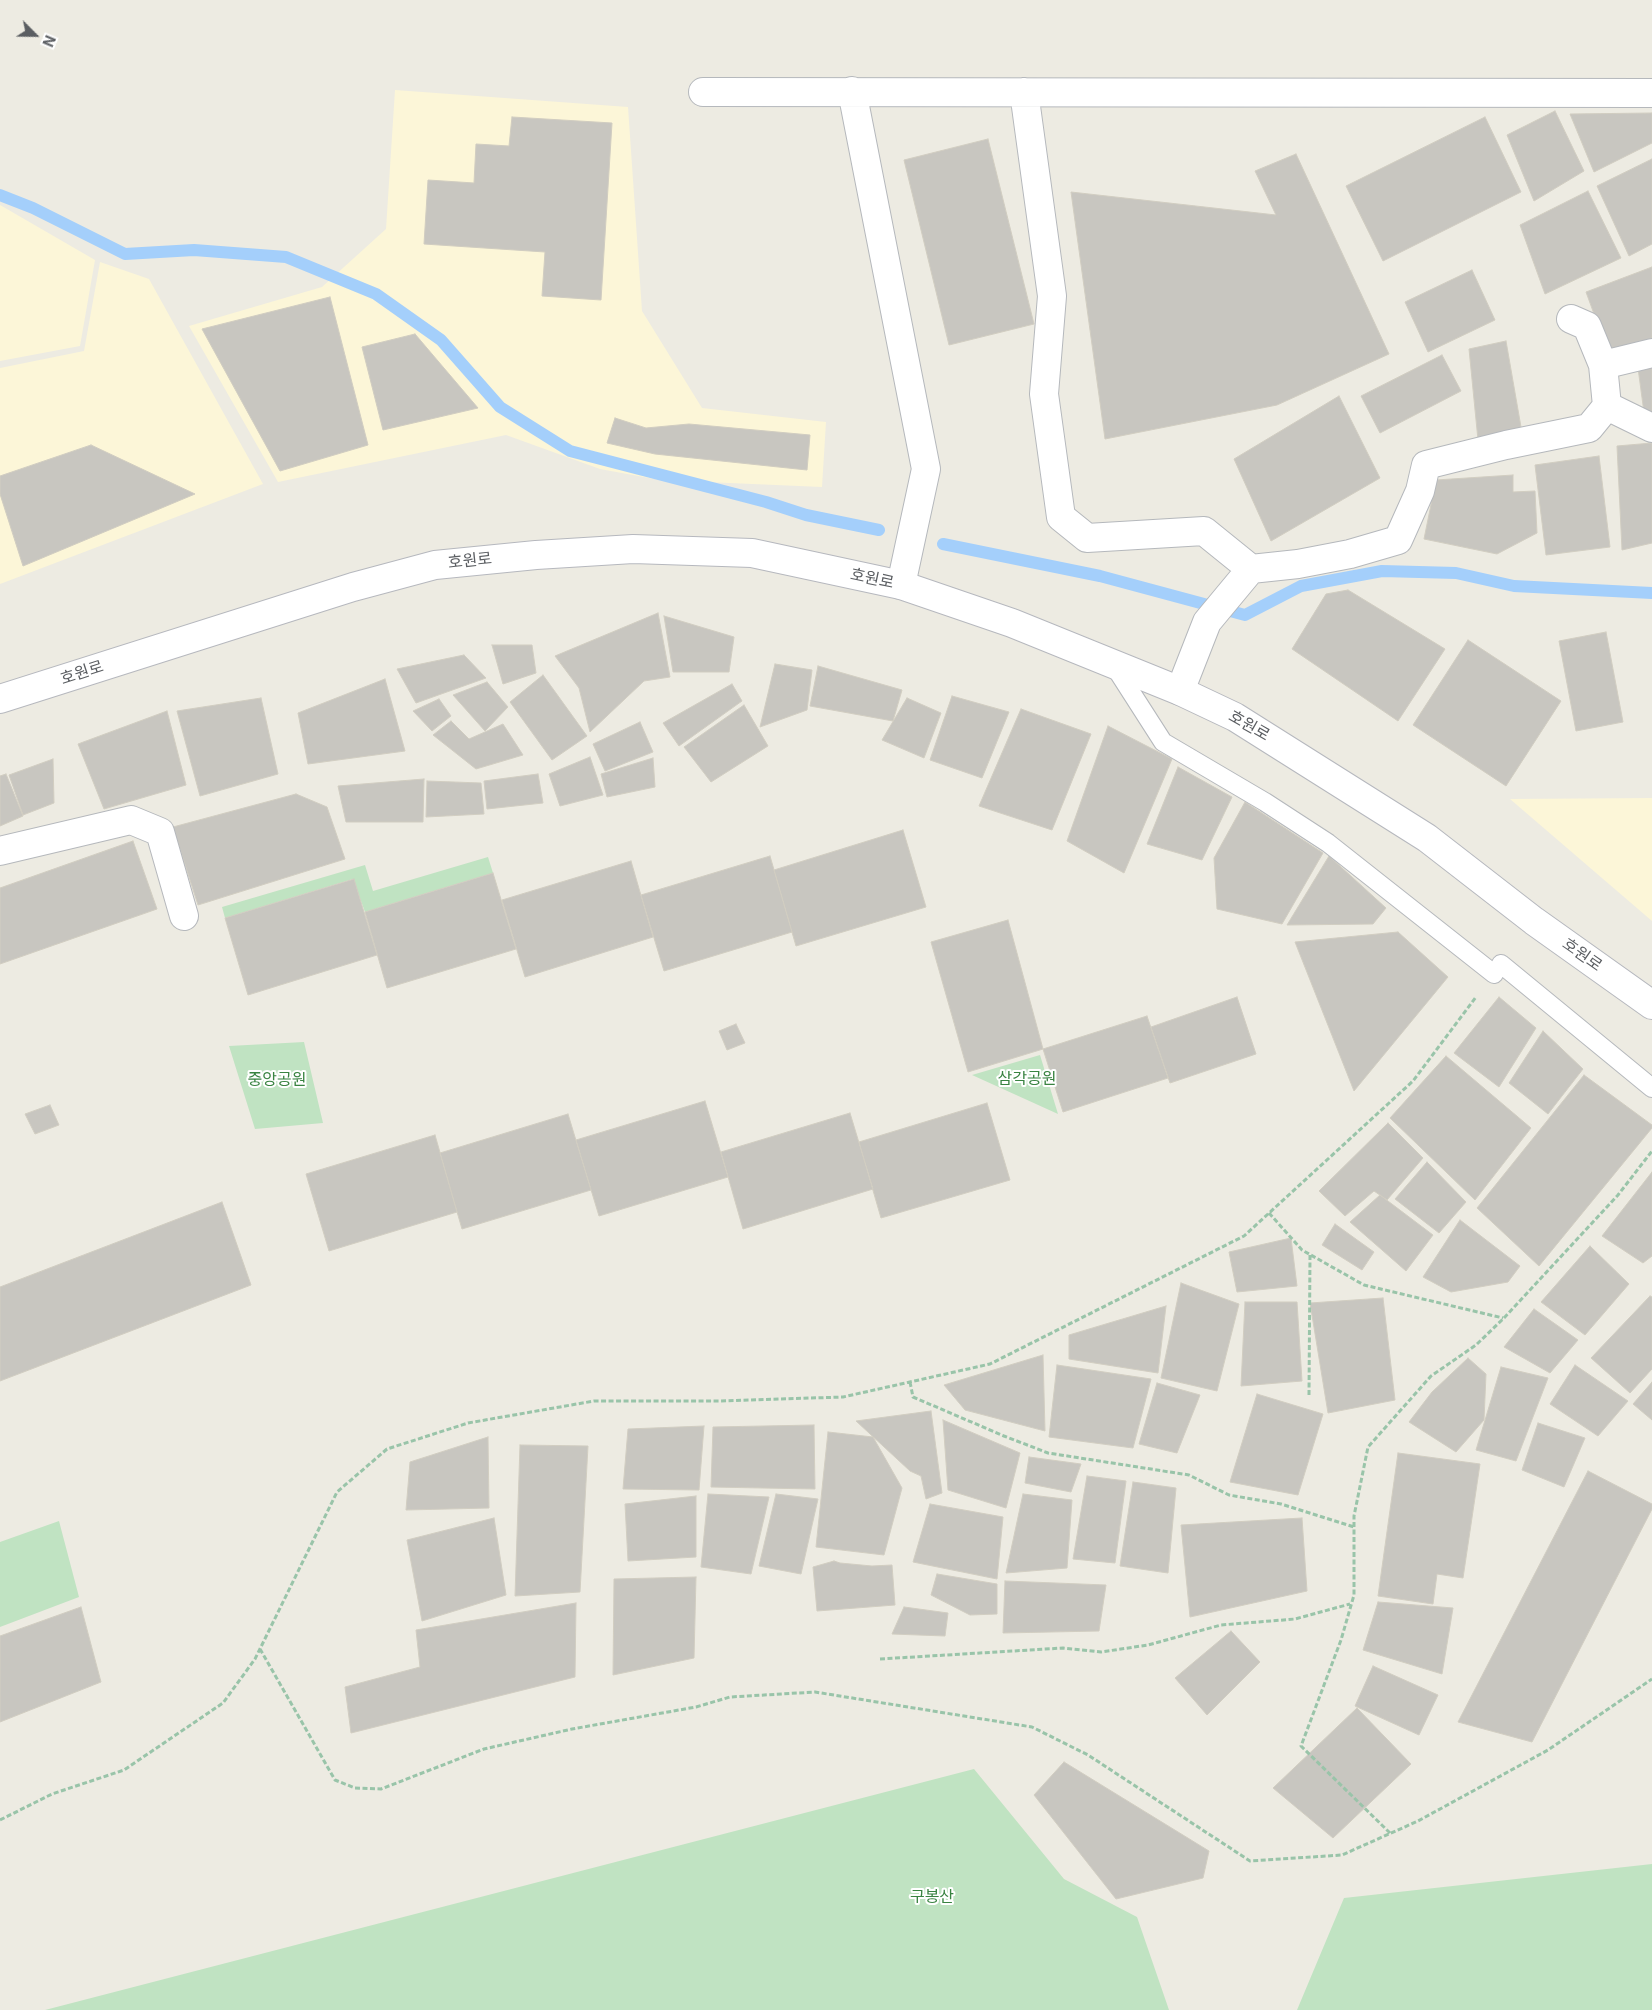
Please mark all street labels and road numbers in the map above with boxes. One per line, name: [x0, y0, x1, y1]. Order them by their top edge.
street label: 호원로: [447, 549, 493, 573]
street label: 호원로: [848, 565, 896, 593]
street label: 호원로: [58, 657, 106, 689]
street label: 호원로: [1225, 707, 1273, 745]
street label: 호원로: [1558, 934, 1606, 976]

